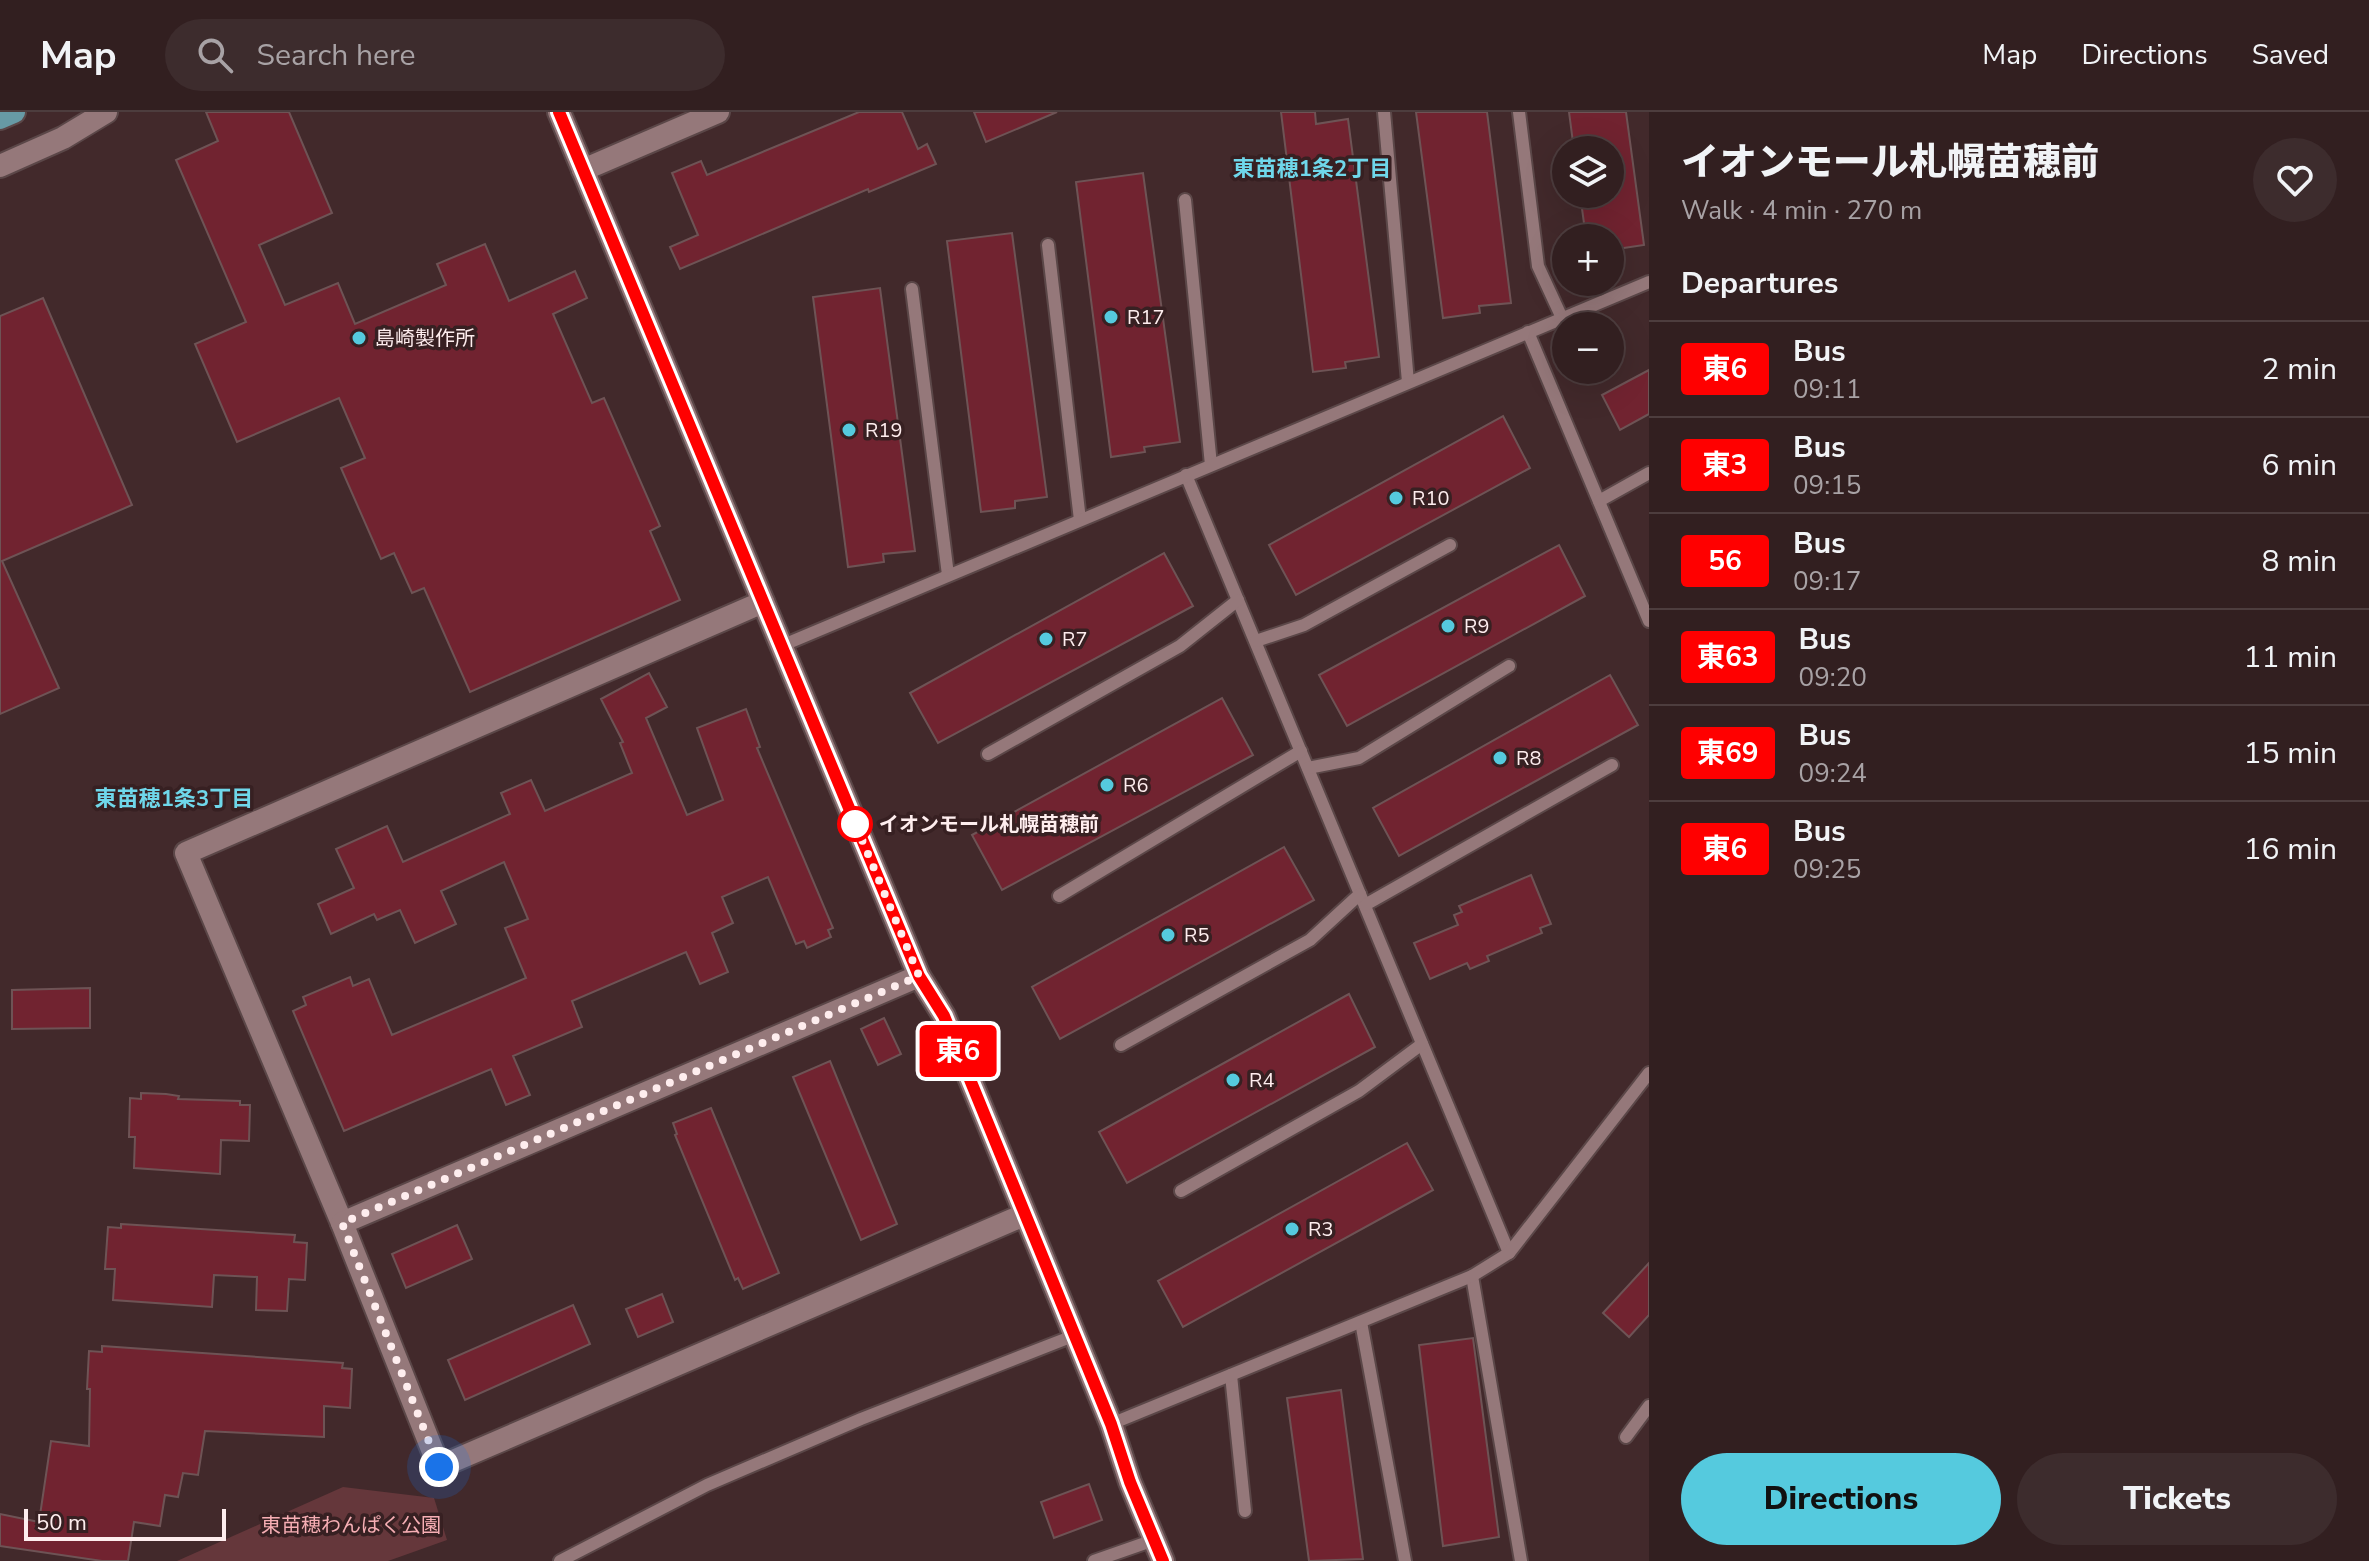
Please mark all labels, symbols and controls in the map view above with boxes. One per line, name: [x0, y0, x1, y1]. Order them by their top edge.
search box: [165, 19, 725, 91]
text: Map: [40, 30, 117, 81]
icon: search: [193, 33, 237, 77]
text: Search here: [257, 35, 416, 76]
text: Map: [1982, 36, 2037, 74]
text: Directions: [2081, 36, 2208, 74]
text: Saved: [2252, 36, 2329, 74]
map controls: [1552, 136, 1624, 384]
button: layers: [1552, 136, 1624, 208]
text: イオンモール札幌苗穂前: [1681, 137, 2099, 188]
button: heart: [2253, 138, 2337, 222]
district label: 東苗穂1条2丁目: [1233, 154, 1391, 184]
text: Walk · 4 min · 270 m: [1681, 193, 1922, 228]
button: +: [1552, 224, 1624, 296]
text: Departures: [1681, 263, 1838, 304]
place label: R17: [1127, 304, 1164, 331]
marker: R17: [1102, 308, 1120, 326]
button: −: [1552, 312, 1624, 384]
place label: 島崎製作所: [375, 325, 475, 352]
marker: 島崎製作所: [350, 329, 368, 347]
text: Bus: [1793, 331, 1846, 372]
text: 2 min: [2262, 349, 2337, 390]
text: 東6: [1703, 350, 1747, 388]
text: 09:11: [1793, 372, 1861, 407]
place label: R19: [865, 417, 902, 444]
marker: R19: [840, 421, 858, 439]
text: Bus: [1793, 427, 1846, 468]
text: 6 min: [2262, 445, 2337, 486]
text: 東3: [1703, 446, 1747, 484]
text: 09:15: [1793, 468, 1861, 503]
place label: R10: [1412, 485, 1449, 512]
marker: R10: [1387, 489, 1405, 507]
text: Bus: [1793, 523, 1846, 564]
text: 8 min: [2262, 541, 2337, 582]
text: 56: [1708, 542, 1742, 580]
text: 09:17: [1793, 564, 1861, 599]
place label: R9: [1464, 613, 1489, 640]
marker: R9: [1439, 617, 1457, 635]
text: Bus: [1799, 619, 1851, 660]
place label: R7: [1062, 626, 1087, 653]
marker: R7: [1037, 630, 1055, 648]
text: 11 min: [2244, 637, 2337, 678]
text: 東63: [1697, 638, 1759, 676]
text: 09:20: [1799, 660, 1867, 695]
text: Bus: [1799, 715, 1851, 756]
text: 15 min: [2244, 733, 2337, 774]
text: 東69: [1697, 734, 1759, 772]
place label: R8: [1516, 745, 1541, 772]
marker: R8: [1491, 749, 1509, 767]
text: 09:24: [1799, 756, 1867, 791]
place label: R6: [1123, 772, 1148, 799]
marker: R6: [1098, 776, 1116, 794]
district label: 東苗穂1条3丁目: [95, 784, 253, 814]
marker: イオンモール札幌苗穂前: [838, 807, 872, 841]
place label: イオンモール札幌苗穂前: [879, 811, 1099, 838]
text: Bus: [1793, 811, 1846, 852]
text: 16 min: [2244, 829, 2337, 870]
text: 東6: [1703, 830, 1747, 868]
text: 09:25: [1793, 852, 1861, 887]
place label: R5: [1184, 922, 1209, 949]
marker: R5: [1159, 926, 1177, 944]
line badge: 東6: [922, 1025, 994, 1077]
text: 東6: [936, 1032, 980, 1070]
place label: R4: [1249, 1067, 1274, 1094]
marker: R4: [1224, 1071, 1242, 1089]
place label: R3: [1308, 1216, 1333, 1243]
marker: R3: [1283, 1220, 1301, 1238]
your location: [419, 1447, 459, 1487]
button: Directions: [1681, 1453, 2001, 1545]
button: Tickets: [2017, 1453, 2337, 1545]
scale bar: [24, 1505, 226, 1541]
text: 50 m: [36, 1508, 87, 1538]
park label: 東苗穂わんぱく公園: [261, 1512, 441, 1539]

